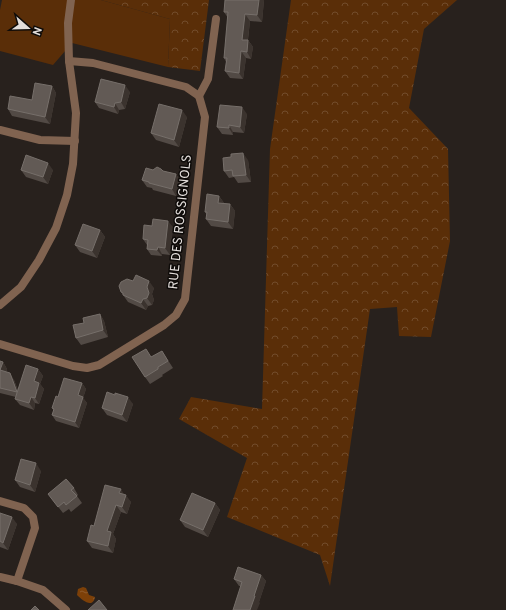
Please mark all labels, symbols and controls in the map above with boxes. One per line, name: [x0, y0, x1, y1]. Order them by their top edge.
north arrow: [8, 8, 48, 48]
text: N: [29, 25, 44, 37]
street label: RUE DES ROSSIGNOLS: [166, 154, 196, 290]

